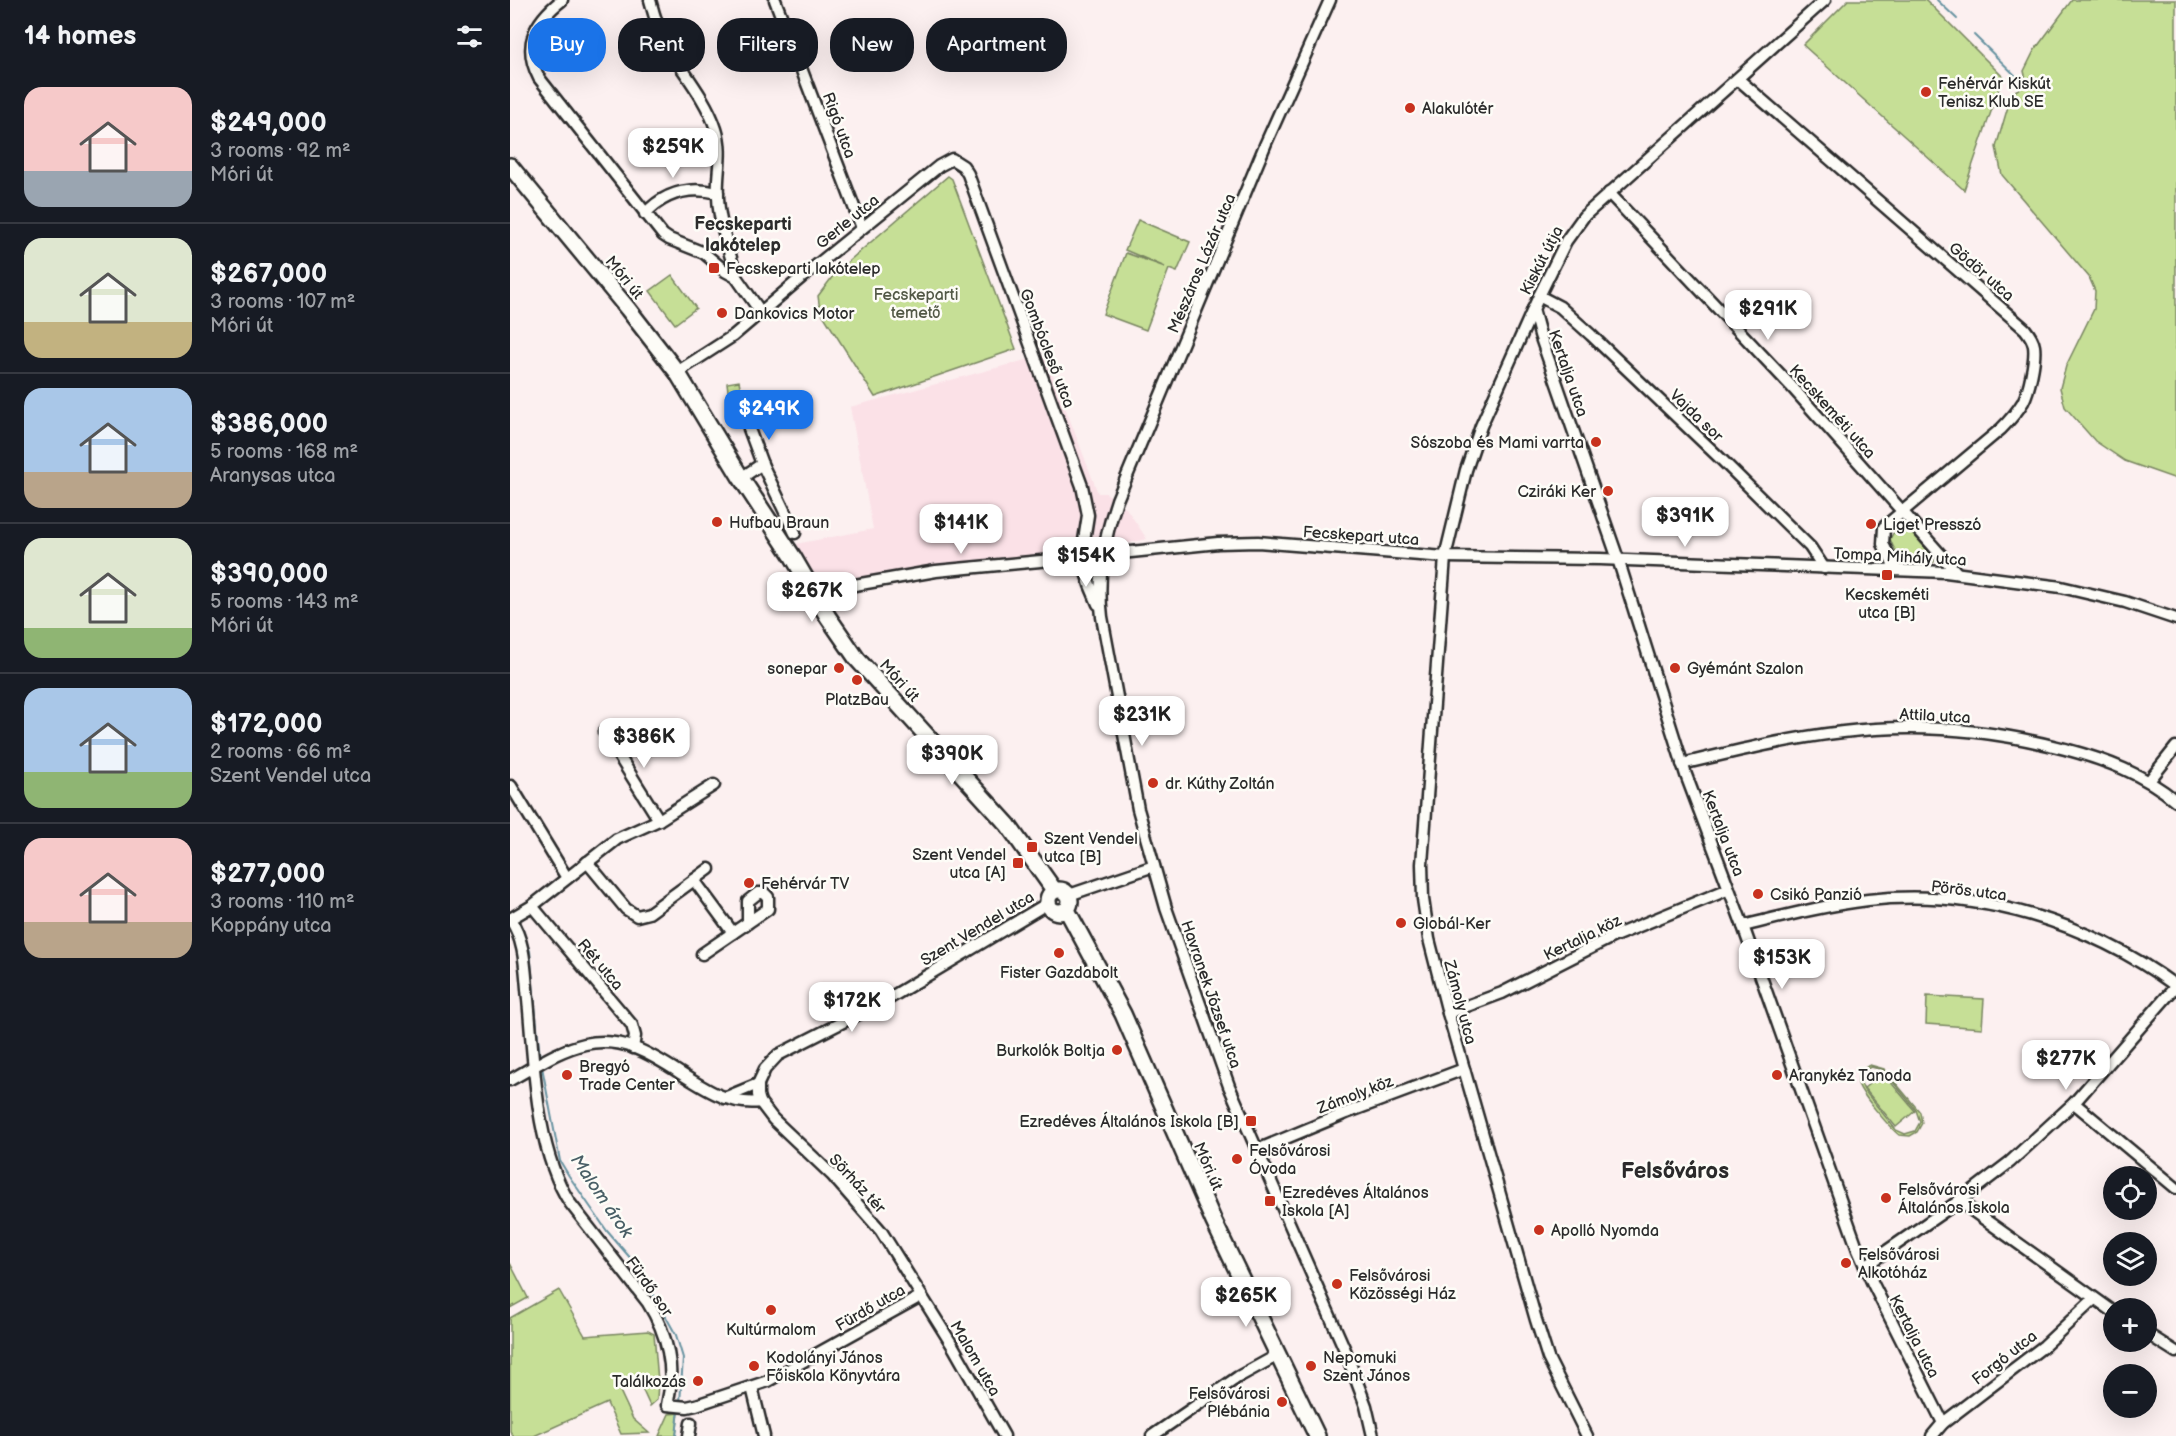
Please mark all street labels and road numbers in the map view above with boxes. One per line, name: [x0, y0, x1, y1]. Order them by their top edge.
street label: Rigó utca: [818, 90, 859, 161]
street label: Gerle utca: [813, 191, 883, 253]
street label: Mészáros Lázár utca: [1164, 191, 1240, 336]
street label: Kiskút útja: [1517, 223, 1568, 298]
street label: Gödör utca: [1945, 239, 2018, 306]
street label: Móri út: [601, 252, 647, 304]
street label: Gombócleső utca: [1015, 286, 1078, 411]
street label: Kertalja utca: [1544, 327, 1591, 419]
street label: Kecskeméti utca: [1785, 361, 1879, 463]
street label: Vajda sor: [1665, 386, 1727, 446]
street label: Fecskepart utca: [1302, 523, 1420, 550]
street label: Tompa Mihály utca: [1833, 545, 1967, 570]
street label: Móri út: [875, 656, 923, 706]
street label: Attila utca: [1899, 705, 1971, 728]
street label: Kertalja utca: [1697, 788, 1748, 879]
street label: Pörös utca: [1930, 877, 2008, 906]
street label: Szent Vendel utca: [918, 888, 1038, 971]
street label: Kertalja köz: [1541, 911, 1625, 965]
street label: Havranek József utca: [1176, 918, 1245, 1071]
street label: Rét utca: [573, 935, 627, 994]
street label: Zámoly utca: [1439, 957, 1480, 1046]
street label: Zámoly köz: [1314, 1072, 1396, 1119]
street label: Móri út: [1189, 1140, 1226, 1194]
street label: Sörház tér: [825, 1150, 889, 1218]
street label: Fürdő sor: [621, 1253, 676, 1321]
street label: Fürdő utca: [833, 1281, 909, 1336]
street label: Kertalja utca: [1885, 1292, 1943, 1381]
street label: Malom utca: [946, 1318, 1004, 1400]
street label: Forgó utca: [1969, 1327, 2041, 1389]

